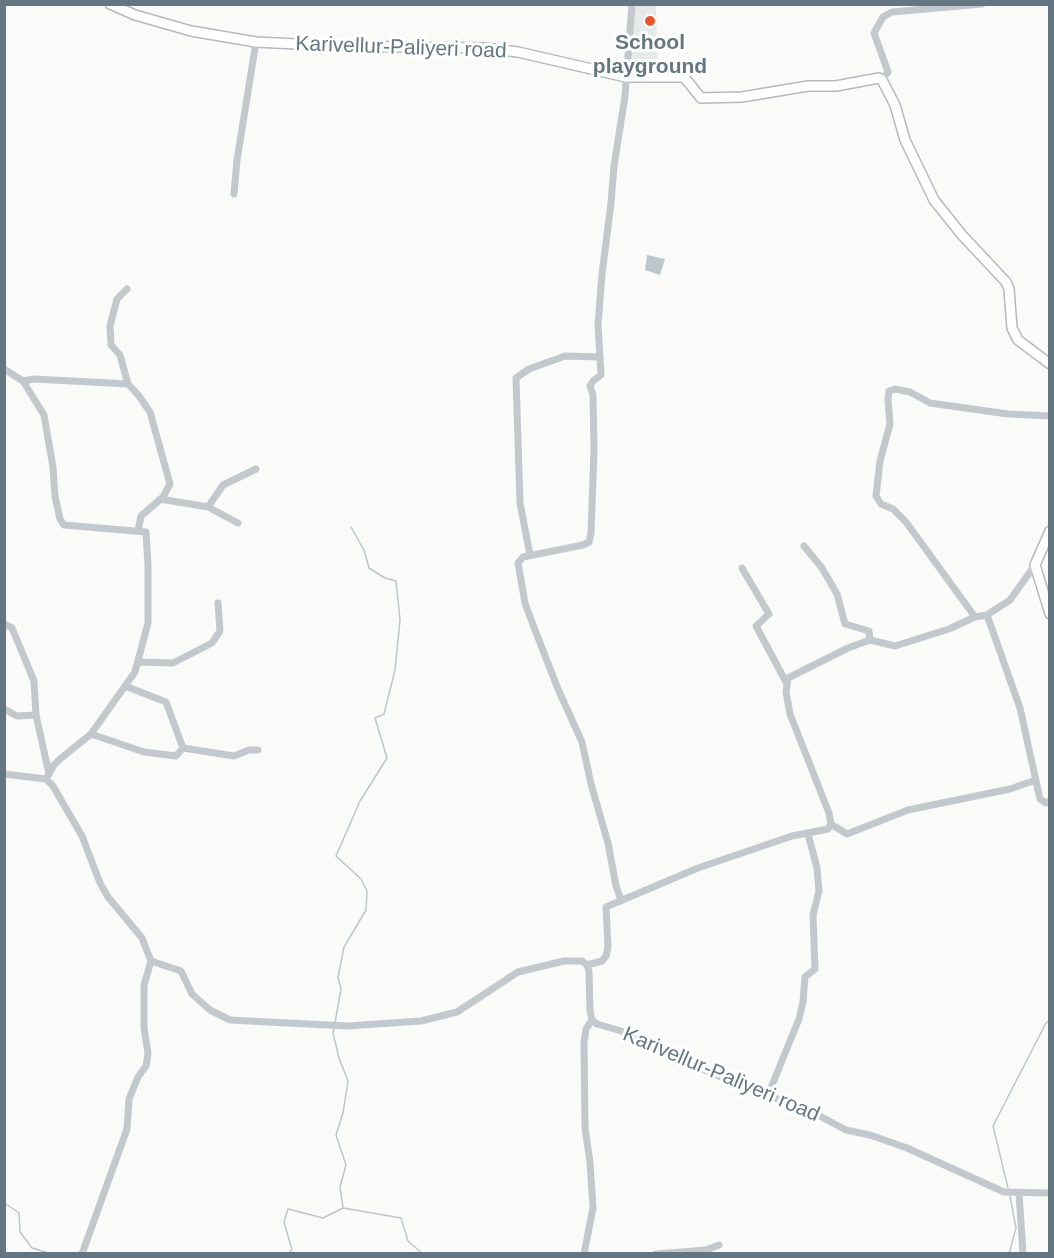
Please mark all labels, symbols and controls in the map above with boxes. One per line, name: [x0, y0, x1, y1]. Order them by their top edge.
marker: School playground: [643, 14, 657, 28]
place label: School playground: [593, 30, 707, 80]
street label: Karivellur-Paliyeri road: [295, 32, 507, 64]
street label: Karivellur-Paliyeri road: [619, 1022, 823, 1128]

